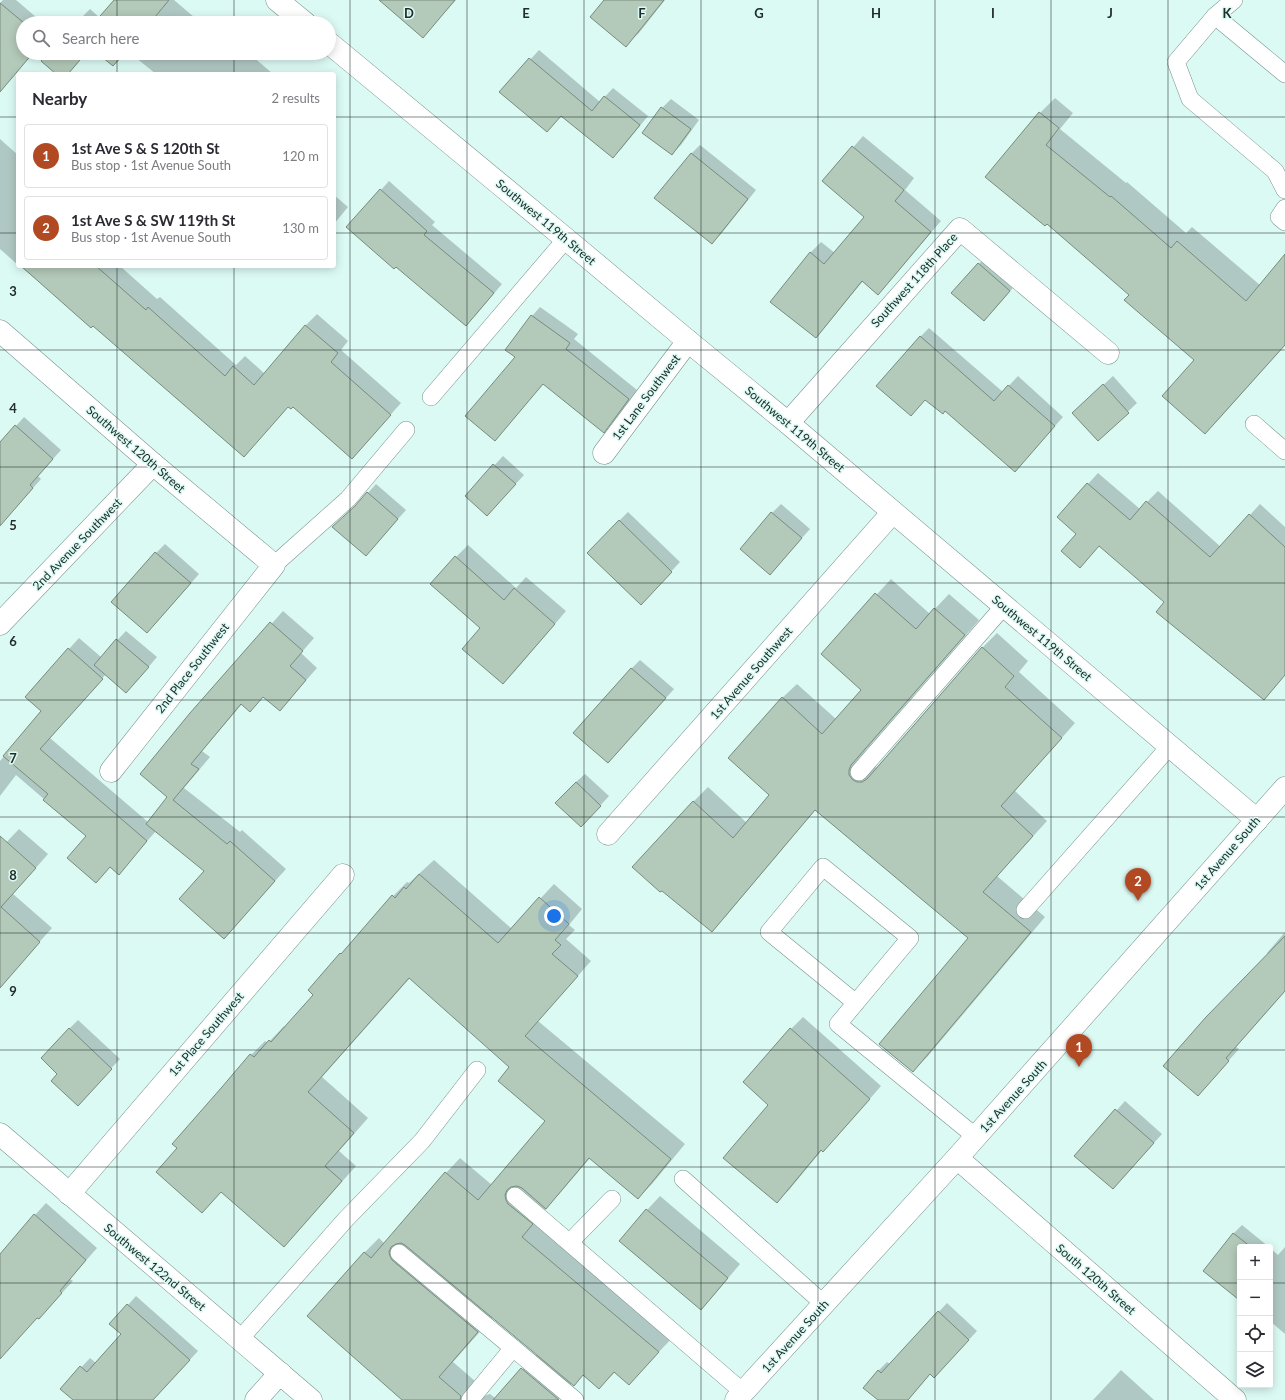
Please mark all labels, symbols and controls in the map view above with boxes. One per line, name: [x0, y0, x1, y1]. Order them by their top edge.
text: D: [404, 5, 414, 21]
text: E: [522, 5, 530, 21]
text: F: [638, 5, 646, 21]
text: G: [754, 5, 764, 21]
text: H: [871, 5, 881, 21]
text: I: [991, 5, 995, 21]
text: J: [1107, 5, 1113, 21]
text: K: [1223, 5, 1233, 21]
search box: [16, 16, 336, 60]
icon: search: [30, 27, 52, 49]
text: Search here: [62, 29, 139, 47]
text: Nearby: [32, 88, 87, 109]
text: 2 results: [272, 90, 320, 106]
text: 1st Ave S & S 120th St: [71, 139, 220, 157]
text: 1: [42, 148, 50, 164]
text: 120 m: [282, 148, 319, 164]
text: Bus stop · 1st Avenue South: [71, 157, 231, 173]
street label: Southwest 119th Street: [493, 176, 600, 269]
text: 1st Ave S & SW 119th St: [71, 211, 235, 229]
text: 2: [42, 220, 50, 236]
text: 130 m: [282, 220, 319, 236]
text: Bus stop · 1st Avenue South: [71, 229, 231, 245]
street label: Southwest 118th Place: [868, 230, 960, 330]
text: 3: [9, 283, 17, 299]
street label: 1st Lane Southwest: [609, 350, 684, 443]
street label: Southwest 119th Street: [742, 383, 849, 476]
text: 4: [9, 400, 17, 416]
street label: Southwest 120th Street: [84, 402, 189, 496]
street label: 2nd Avenue Southwest: [29, 494, 125, 593]
text: 5: [9, 517, 17, 533]
street label: Southwest 119th Street: [989, 592, 1096, 685]
street label: 2nd Place Southwest: [152, 619, 232, 716]
street label: 1st Avenue Southwest: [707, 623, 796, 722]
text: 6: [9, 633, 17, 649]
text: 7: [9, 750, 17, 766]
street label: 1st Avenue South: [1191, 813, 1263, 893]
text: 8: [9, 867, 17, 883]
pin: 2: [1125, 868, 1151, 901]
your location: [544, 906, 564, 926]
text: 9: [9, 983, 17, 999]
street label: 1st Place Southwest: [165, 988, 247, 1079]
pin: 1: [1066, 1034, 1092, 1067]
street label: 1st Avenue South: [976, 1056, 1050, 1136]
street label: Southwest 122nd Street: [101, 1220, 209, 1314]
street label: South 120th Street: [1053, 1240, 1139, 1318]
map controls: [1237, 1244, 1273, 1388]
button: +: [1237, 1244, 1273, 1280]
button: −: [1237, 1280, 1273, 1316]
street label: 1st Avenue South: [758, 1296, 832, 1376]
button: locate: [1237, 1316, 1273, 1352]
button: layers: [1237, 1352, 1273, 1388]

